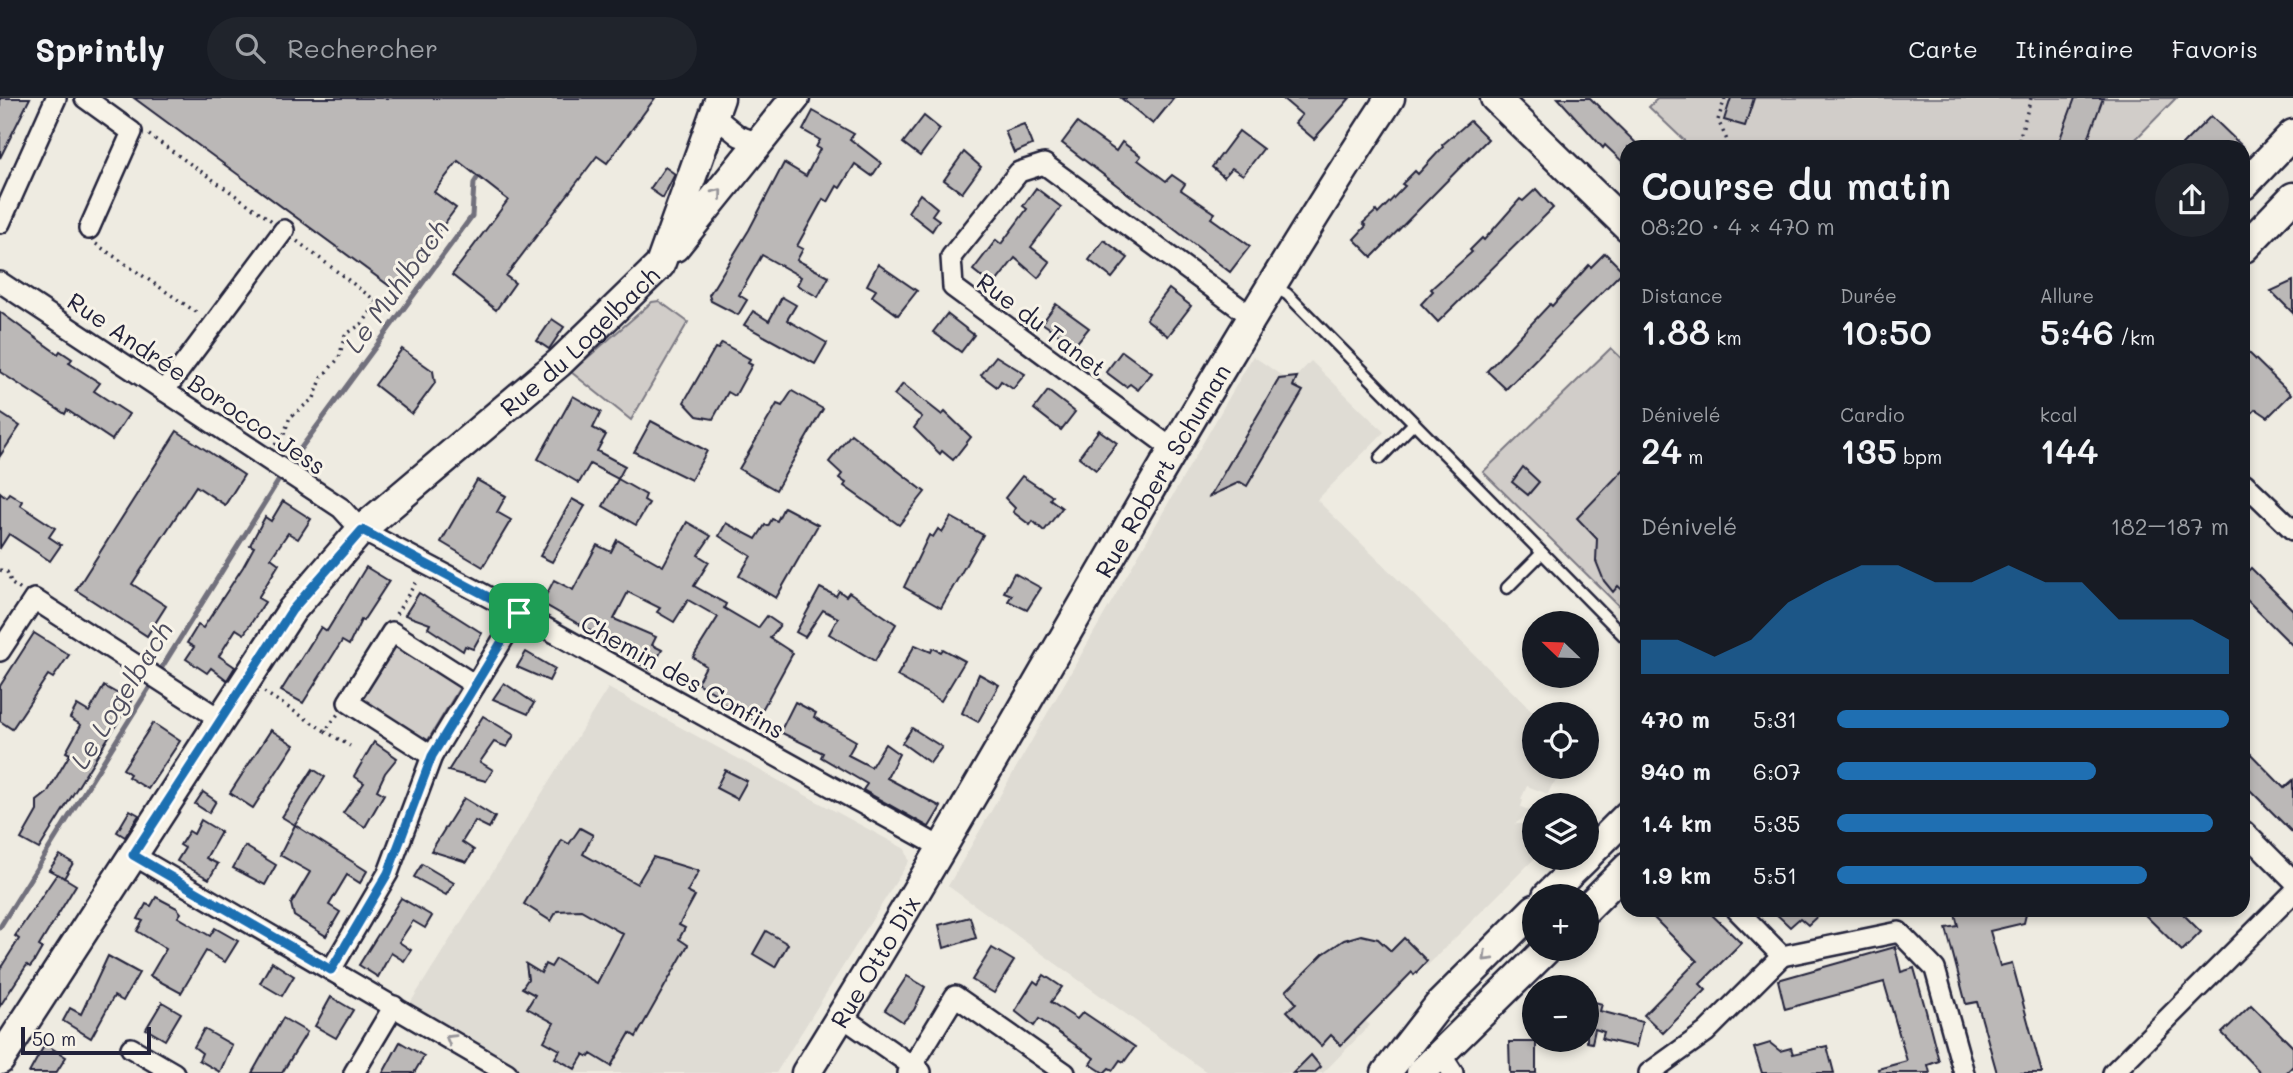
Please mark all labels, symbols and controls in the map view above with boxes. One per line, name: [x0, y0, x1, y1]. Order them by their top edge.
search box: [207, 17, 697, 80]
text: Sprintly: [35, 27, 165, 70]
icon: search: [231, 29, 269, 67]
text: Rechercher: [287, 31, 438, 65]
text: Carte: [1908, 33, 1978, 64]
text: Itinéraire: [2016, 33, 2134, 64]
text: Favoris: [2172, 33, 2258, 64]
text: Course du matin: [1641, 160, 1951, 210]
button: share: [2155, 163, 2229, 237]
one-way arrow: [710, 188, 722, 201]
text: 08:20 · 4 × 470 m: [1641, 211, 1835, 241]
water label: Le Muhlbach: [336, 213, 456, 359]
street label: Rue du Logelbach: [493, 259, 665, 422]
street label: Rue du Tanet: [971, 265, 1113, 383]
text: Distance: [1641, 283, 1723, 308]
text: Durée: [1840, 283, 1897, 308]
text: Allure: [2040, 283, 2094, 308]
street label: Rue Andrée Borocco-Jess: [62, 285, 332, 481]
text: 1.88: [1641, 308, 1710, 354]
text: 10:50: [1840, 308, 1932, 354]
text: 5:46: [2040, 308, 2114, 354]
text: km: [1710, 325, 1742, 350]
text: /km: [2114, 325, 2155, 350]
street label: Rue Robert Schuman: [1087, 357, 1237, 583]
text: Dénivelé: [1641, 402, 1721, 427]
text: Cardio: [1840, 402, 1904, 427]
text: kcal: [2040, 402, 2078, 427]
text: 24: [1641, 427, 1682, 473]
text: 135: [1840, 427, 1897, 473]
text: 144: [2040, 427, 2098, 473]
text: m: [1682, 444, 1703, 469]
text: bpm: [1897, 444, 1942, 469]
text: Dénivelé: [1641, 511, 1737, 541]
text: 182–187 m: [2110, 511, 2229, 541]
pin: [489, 583, 549, 643]
icon: arrive: [500, 594, 538, 632]
street label: Chemin des Confins: [575, 607, 791, 745]
north arrow: [1522, 611, 1600, 688]
map controls: [1522, 611, 1599, 1052]
water label: Le Logelbach: [62, 615, 180, 775]
button: locate: [1522, 702, 1599, 779]
text: 470 m: [1641, 704, 1710, 734]
text: 5:31: [1753, 704, 1797, 734]
text: 940 m: [1641, 756, 1711, 786]
text: 6:07: [1753, 756, 1801, 786]
button: layers: [1522, 793, 1599, 870]
text: 1.4 km: [1641, 808, 1712, 838]
text: 5:35: [1753, 808, 1800, 838]
text: 1.9 km: [1641, 860, 1711, 890]
text: 5:51: [1753, 860, 1797, 890]
button: +: [1522, 884, 1599, 961]
street label: Rue Otto Dix: [822, 889, 926, 1033]
one-way arrow: [1482, 949, 1495, 962]
button: −: [1522, 975, 1599, 1052]
scale bar: [21, 1024, 150, 1056]
text: 50 m: [32, 1026, 76, 1051]
one-way arrow: [445, 1035, 458, 1048]

